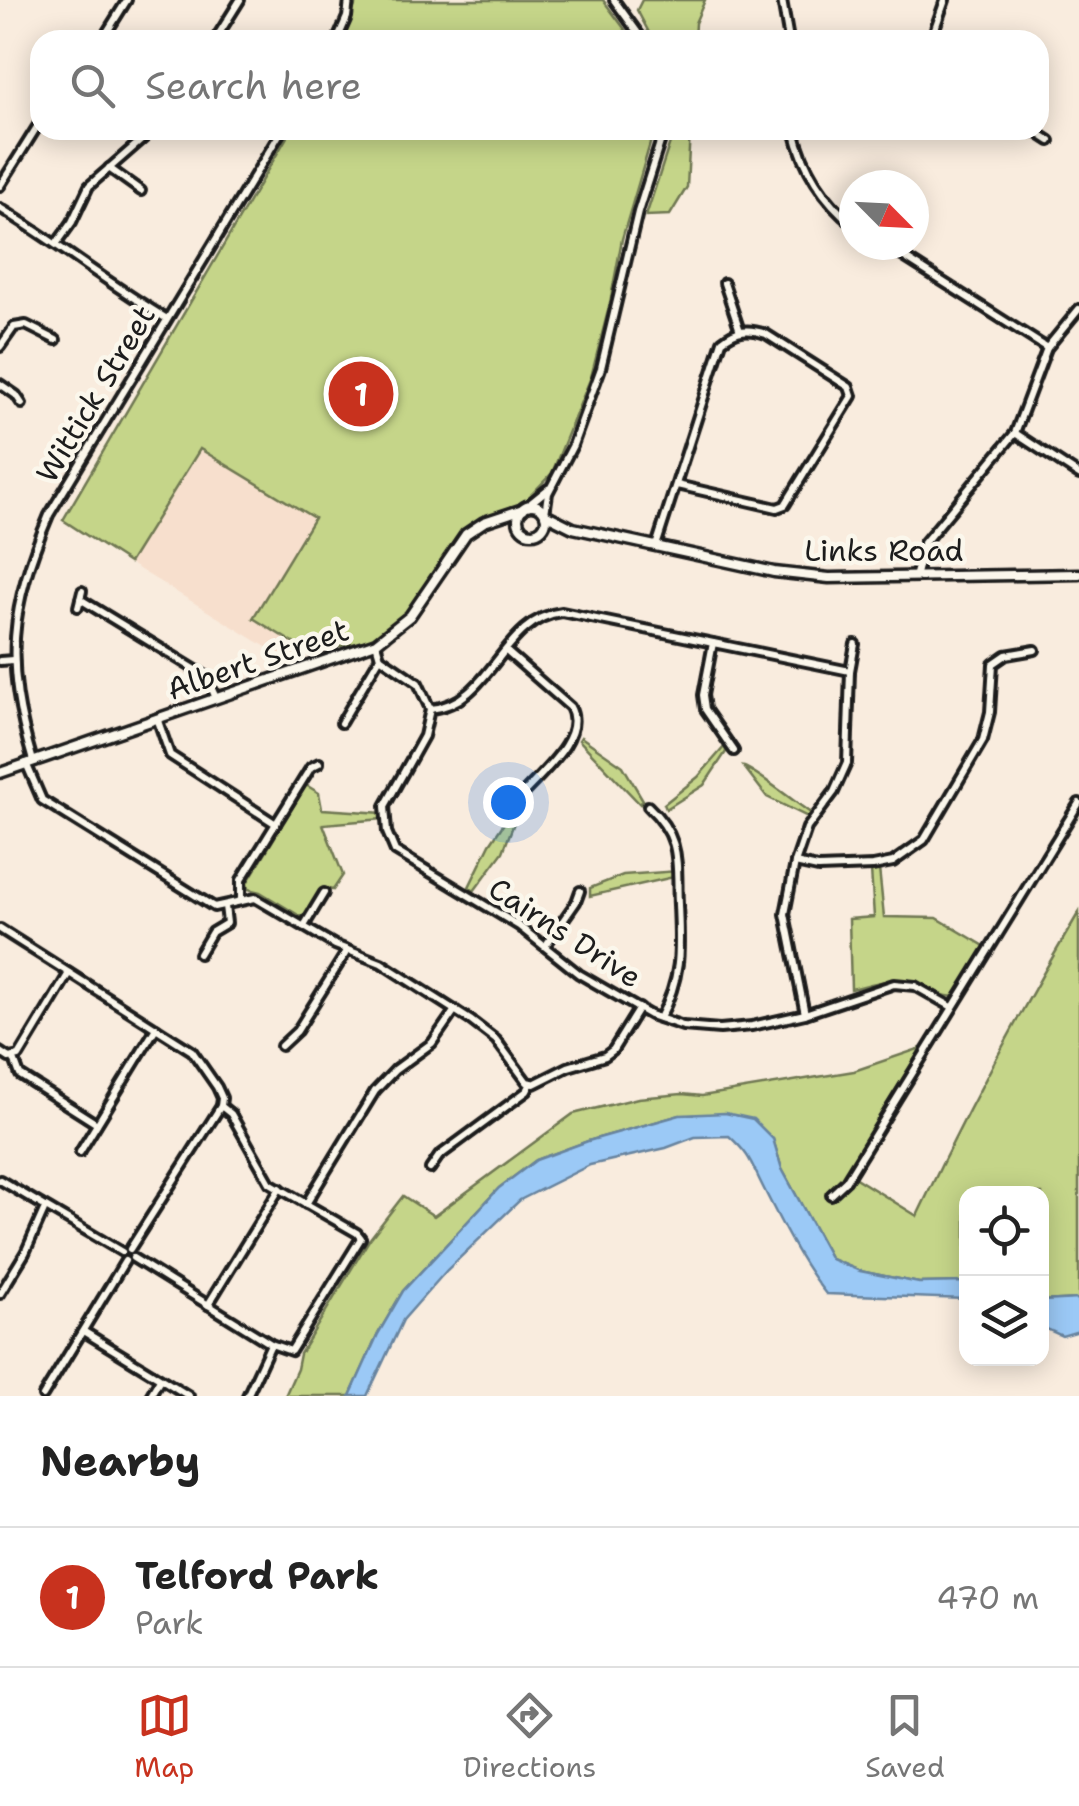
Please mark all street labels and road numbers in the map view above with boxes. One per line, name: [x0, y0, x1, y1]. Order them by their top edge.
street label: Wittick Street: [26, 297, 165, 490]
street label: Links Road: [804, 530, 964, 571]
street label: Albert Street: [161, 609, 354, 710]
street label: Cairns Drive: [481, 868, 650, 997]

